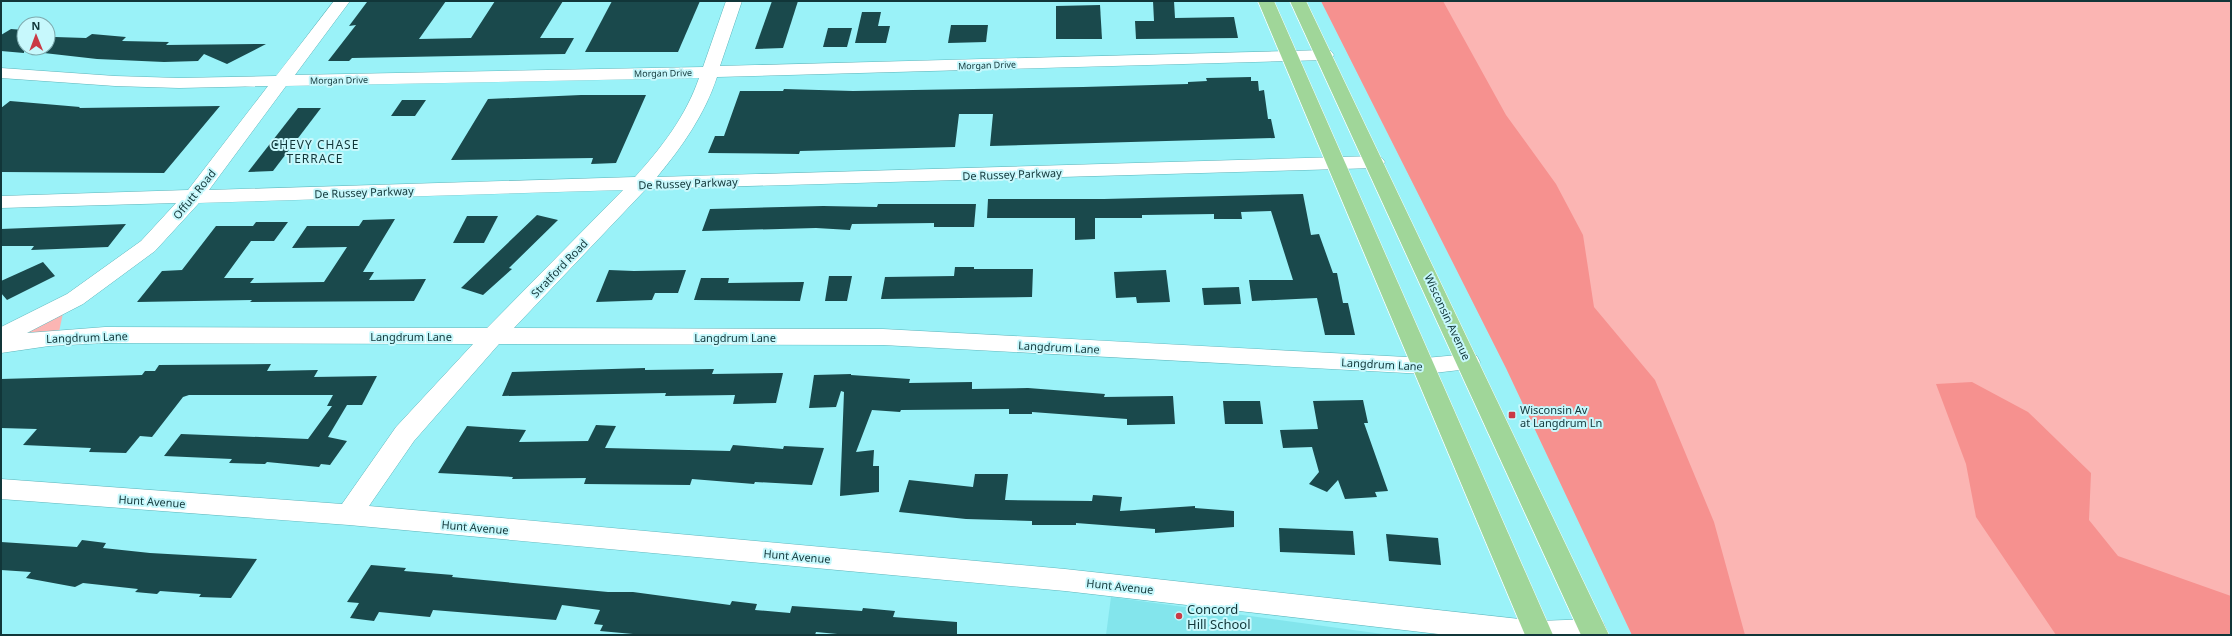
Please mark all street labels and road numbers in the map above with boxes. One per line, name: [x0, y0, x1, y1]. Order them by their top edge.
street label: Morgan Drive: [958, 57, 1016, 73]
street label: Morgan Drive: [634, 66, 692, 80]
street label: Morgan Drive: [310, 73, 368, 87]
street label: De Russey Parkway: [962, 165, 1062, 183]
street label: Offutt Road: [169, 166, 219, 222]
street label: De Russey Parkway: [638, 174, 738, 192]
street label: De Russey Parkway: [314, 183, 414, 201]
street label: Stratford Road: [527, 236, 591, 300]
street label: Wisconsin Avenue: [1421, 271, 1475, 363]
street label: Langdrum Lane: [46, 328, 128, 346]
street label: Langdrum Lane: [370, 329, 452, 344]
street label: Langdrum Lane: [694, 330, 776, 345]
street label: Langdrum Lane: [1018, 337, 1100, 357]
street label: Langdrum Lane: [1341, 354, 1423, 374]
street label: Hunt Avenue: [118, 491, 186, 511]
street label: Hunt Avenue: [441, 517, 509, 537]
street label: Hunt Avenue: [763, 546, 831, 566]
street label: Hunt Avenue: [1086, 575, 1154, 597]

